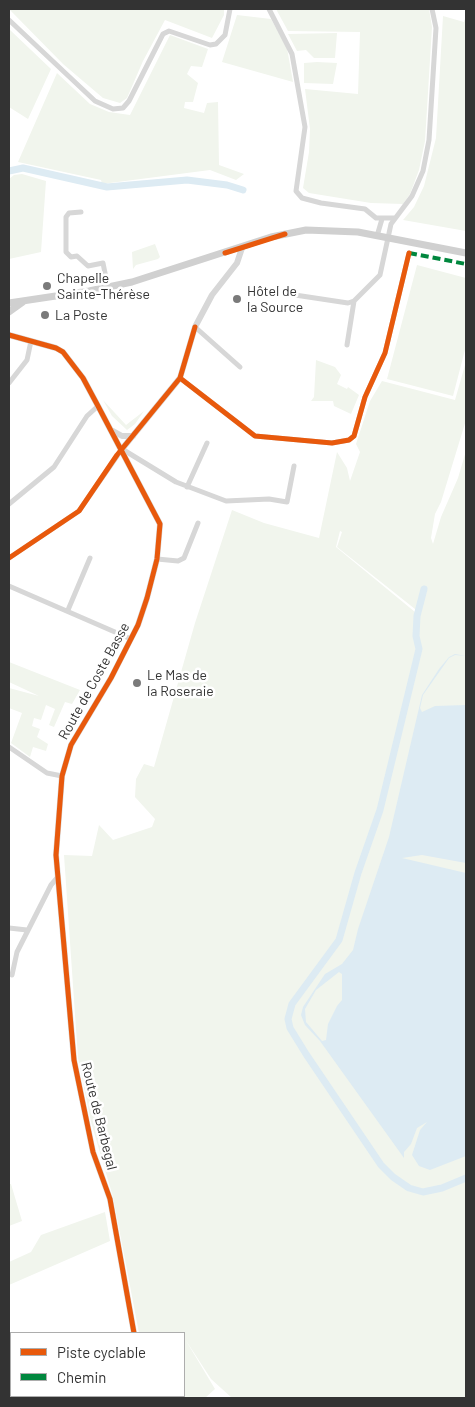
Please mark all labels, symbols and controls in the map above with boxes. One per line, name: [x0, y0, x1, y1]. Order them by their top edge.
place label: Chapelle Sainte-Thérèse: [57, 270, 150, 302]
marker: Chapelle Sainte-Thérèse: [41, 280, 53, 292]
place label: Hôtel de la Source: [247, 283, 303, 316]
marker: Hôtel de la Source: [231, 293, 243, 305]
place label: La Poste: [55, 307, 108, 323]
marker: La Poste: [39, 309, 51, 321]
street label: Route de Coste Basse: [55, 620, 133, 742]
place label: Le Mas de la Roseraie: [147, 667, 214, 700]
marker: Le Mas de la Roseraie: [131, 677, 143, 689]
street label: Route de Barbegal: [77, 1060, 121, 1172]
legend: [10, 1332, 185, 1397]
text: Piste cyclable: [57, 1343, 146, 1361]
text: Chemin: [57, 1368, 106, 1386]

